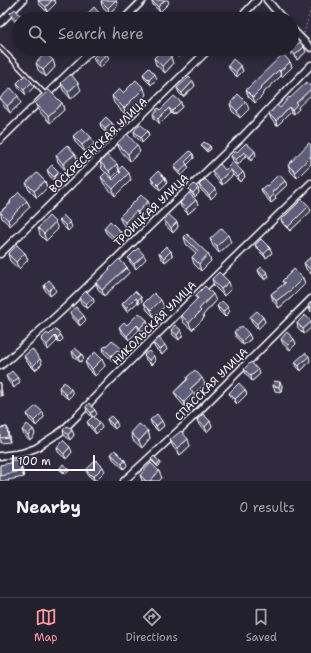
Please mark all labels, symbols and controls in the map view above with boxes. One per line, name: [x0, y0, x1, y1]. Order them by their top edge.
search box: [12, 12, 299, 56]
icon: search: [26, 23, 48, 45]
text: Search here: [58, 24, 144, 44]
street label: ВОСКРЕСЕНСКАЯ УЛИЦА: [46, 94, 151, 196]
street label: ТРОИЦКАЯ УЛИЦА: [111, 171, 192, 250]
street label: НИКОЛЬСКАЯ УЛИЦА: [109, 278, 200, 369]
street label: СПАССКАЯ УЛИЦА: [171, 344, 251, 424]
scale bar: [12, 453, 95, 472]
text: 100 m: [18, 454, 51, 469]
text: Nearby: [16, 496, 81, 518]
text: 0 results: [239, 499, 295, 516]
tab: Map: [34, 606, 58, 645]
tab: Directions: [125, 606, 178, 645]
tab: Saved: [246, 606, 277, 645]

